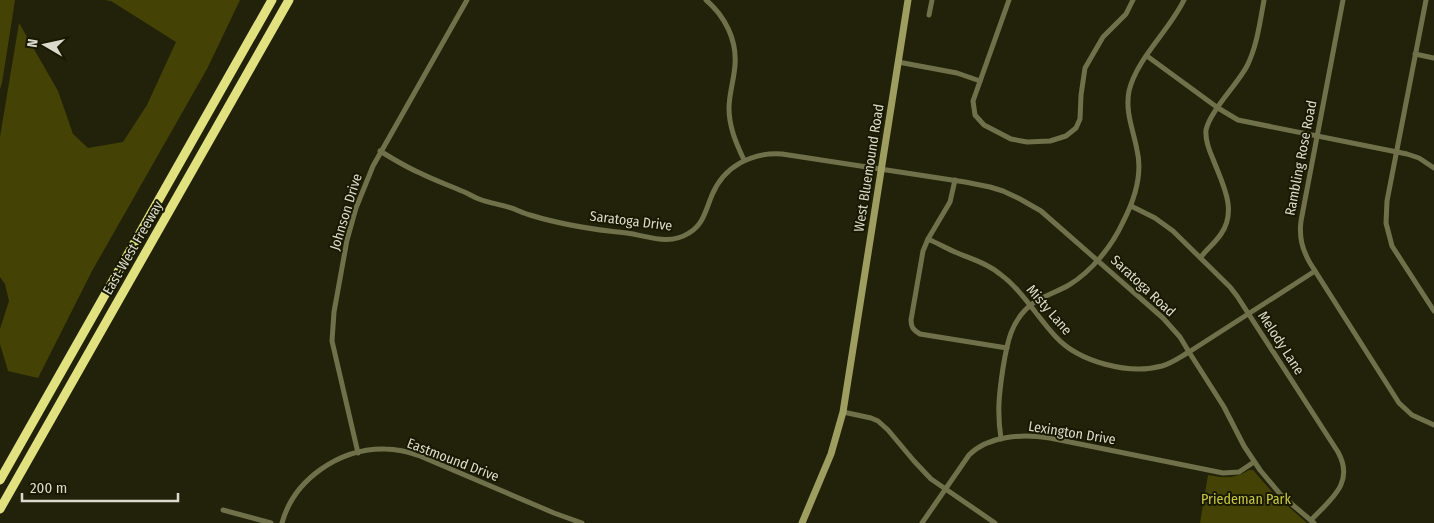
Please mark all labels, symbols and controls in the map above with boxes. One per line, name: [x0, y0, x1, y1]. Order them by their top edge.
north arrow: [20, 20, 70, 70]
text: N: [24, 38, 42, 49]
street label: Rambling Rose Road: [1281, 99, 1321, 217]
street label: West Bluemound Road: [850, 103, 888, 233]
street label: Johnson Drive: [326, 171, 366, 253]
street label: East-West Freeway: [99, 198, 167, 298]
street label: Saratoga Drive: [589, 208, 673, 235]
street label: Saratoga Road: [1107, 252, 1179, 320]
street label: Misty Lane: [1023, 281, 1075, 339]
street label: Melody Lane: [1254, 308, 1308, 378]
street label: Lexington Drive: [1027, 418, 1117, 448]
street label: Eastmound Drive: [405, 435, 501, 485]
scale bar: [22, 470, 179, 502]
text: 200 m: [30, 479, 67, 497]
park label: Priedeman Park: [1201, 491, 1291, 508]

